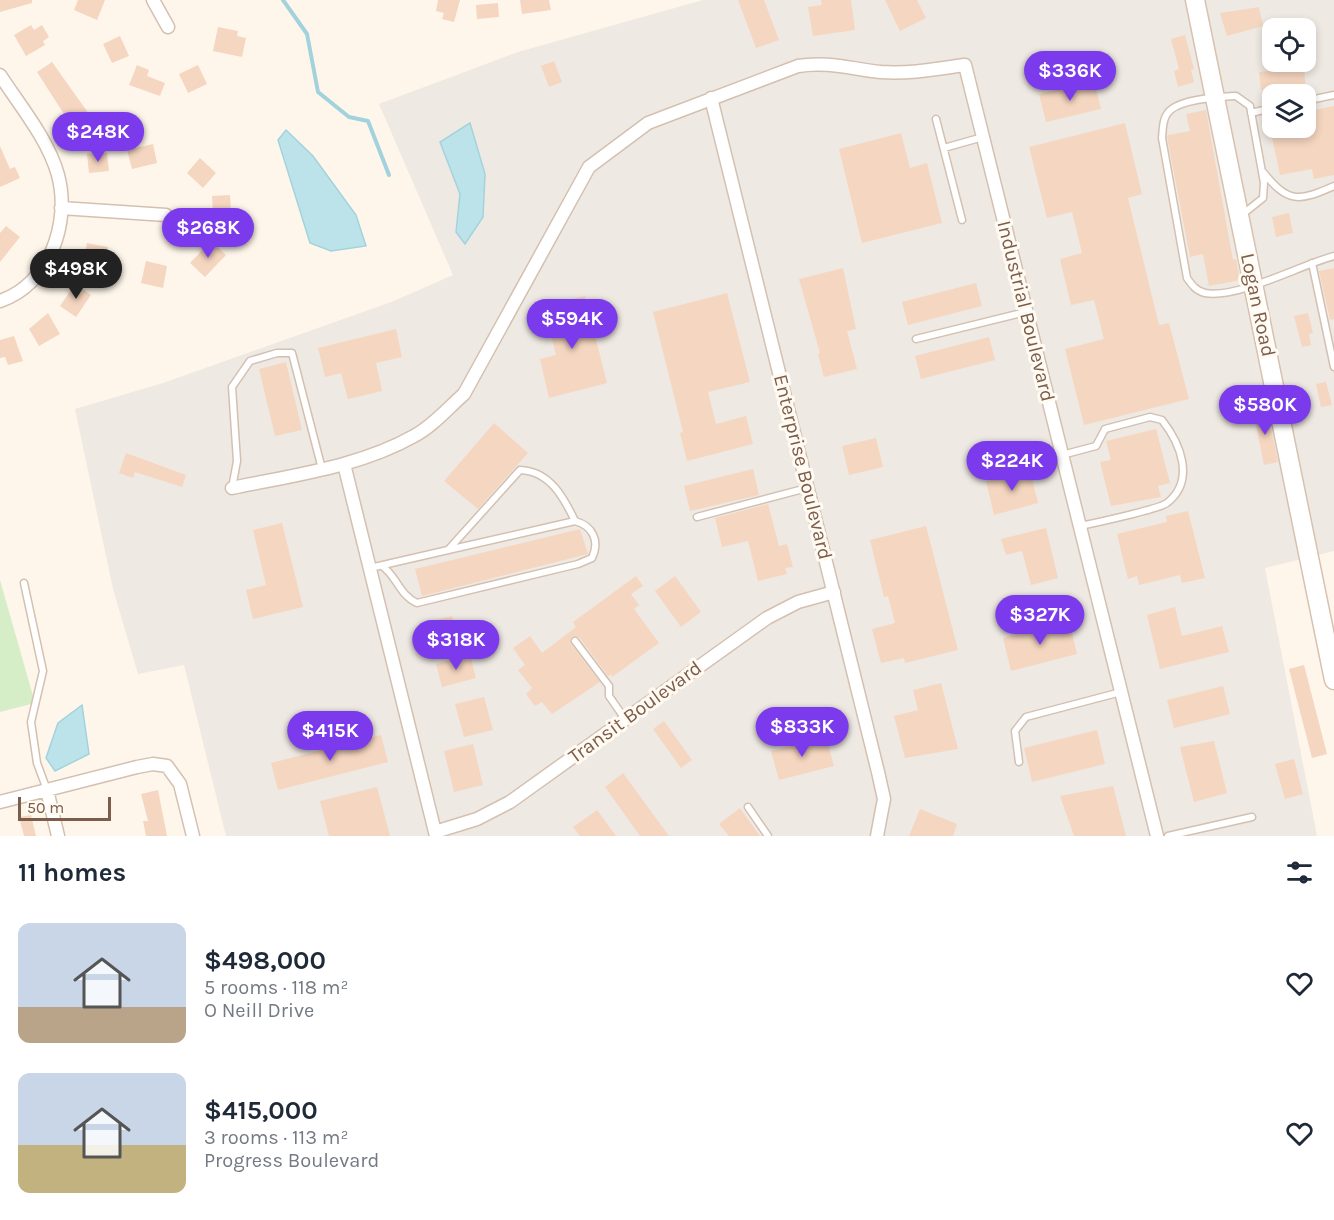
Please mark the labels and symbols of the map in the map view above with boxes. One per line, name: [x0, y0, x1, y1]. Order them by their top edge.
pin: $336K: [1028, 51, 1112, 102]
pin: $248K: [56, 112, 140, 163]
pin: $268K: [166, 208, 250, 259]
street label: Industrial Boulevard: [992, 218, 1060, 404]
pin: $498K: [34, 249, 118, 300]
street label: Logan Road: [1236, 251, 1280, 359]
pin: $594K: [530, 299, 614, 350]
street label: Enterprise Boulevard: [769, 372, 837, 562]
pin: $580K: [1223, 385, 1307, 436]
pin: $224K: [970, 441, 1054, 492]
pin: $327K: [998, 595, 1082, 646]
pin: $318K: [414, 620, 498, 671]
street label: Transit Boulevard: [564, 656, 706, 768]
pin: $833K: [760, 707, 844, 758]
pin: $415K: [288, 711, 372, 762]
scale bar: [18, 794, 111, 822]

